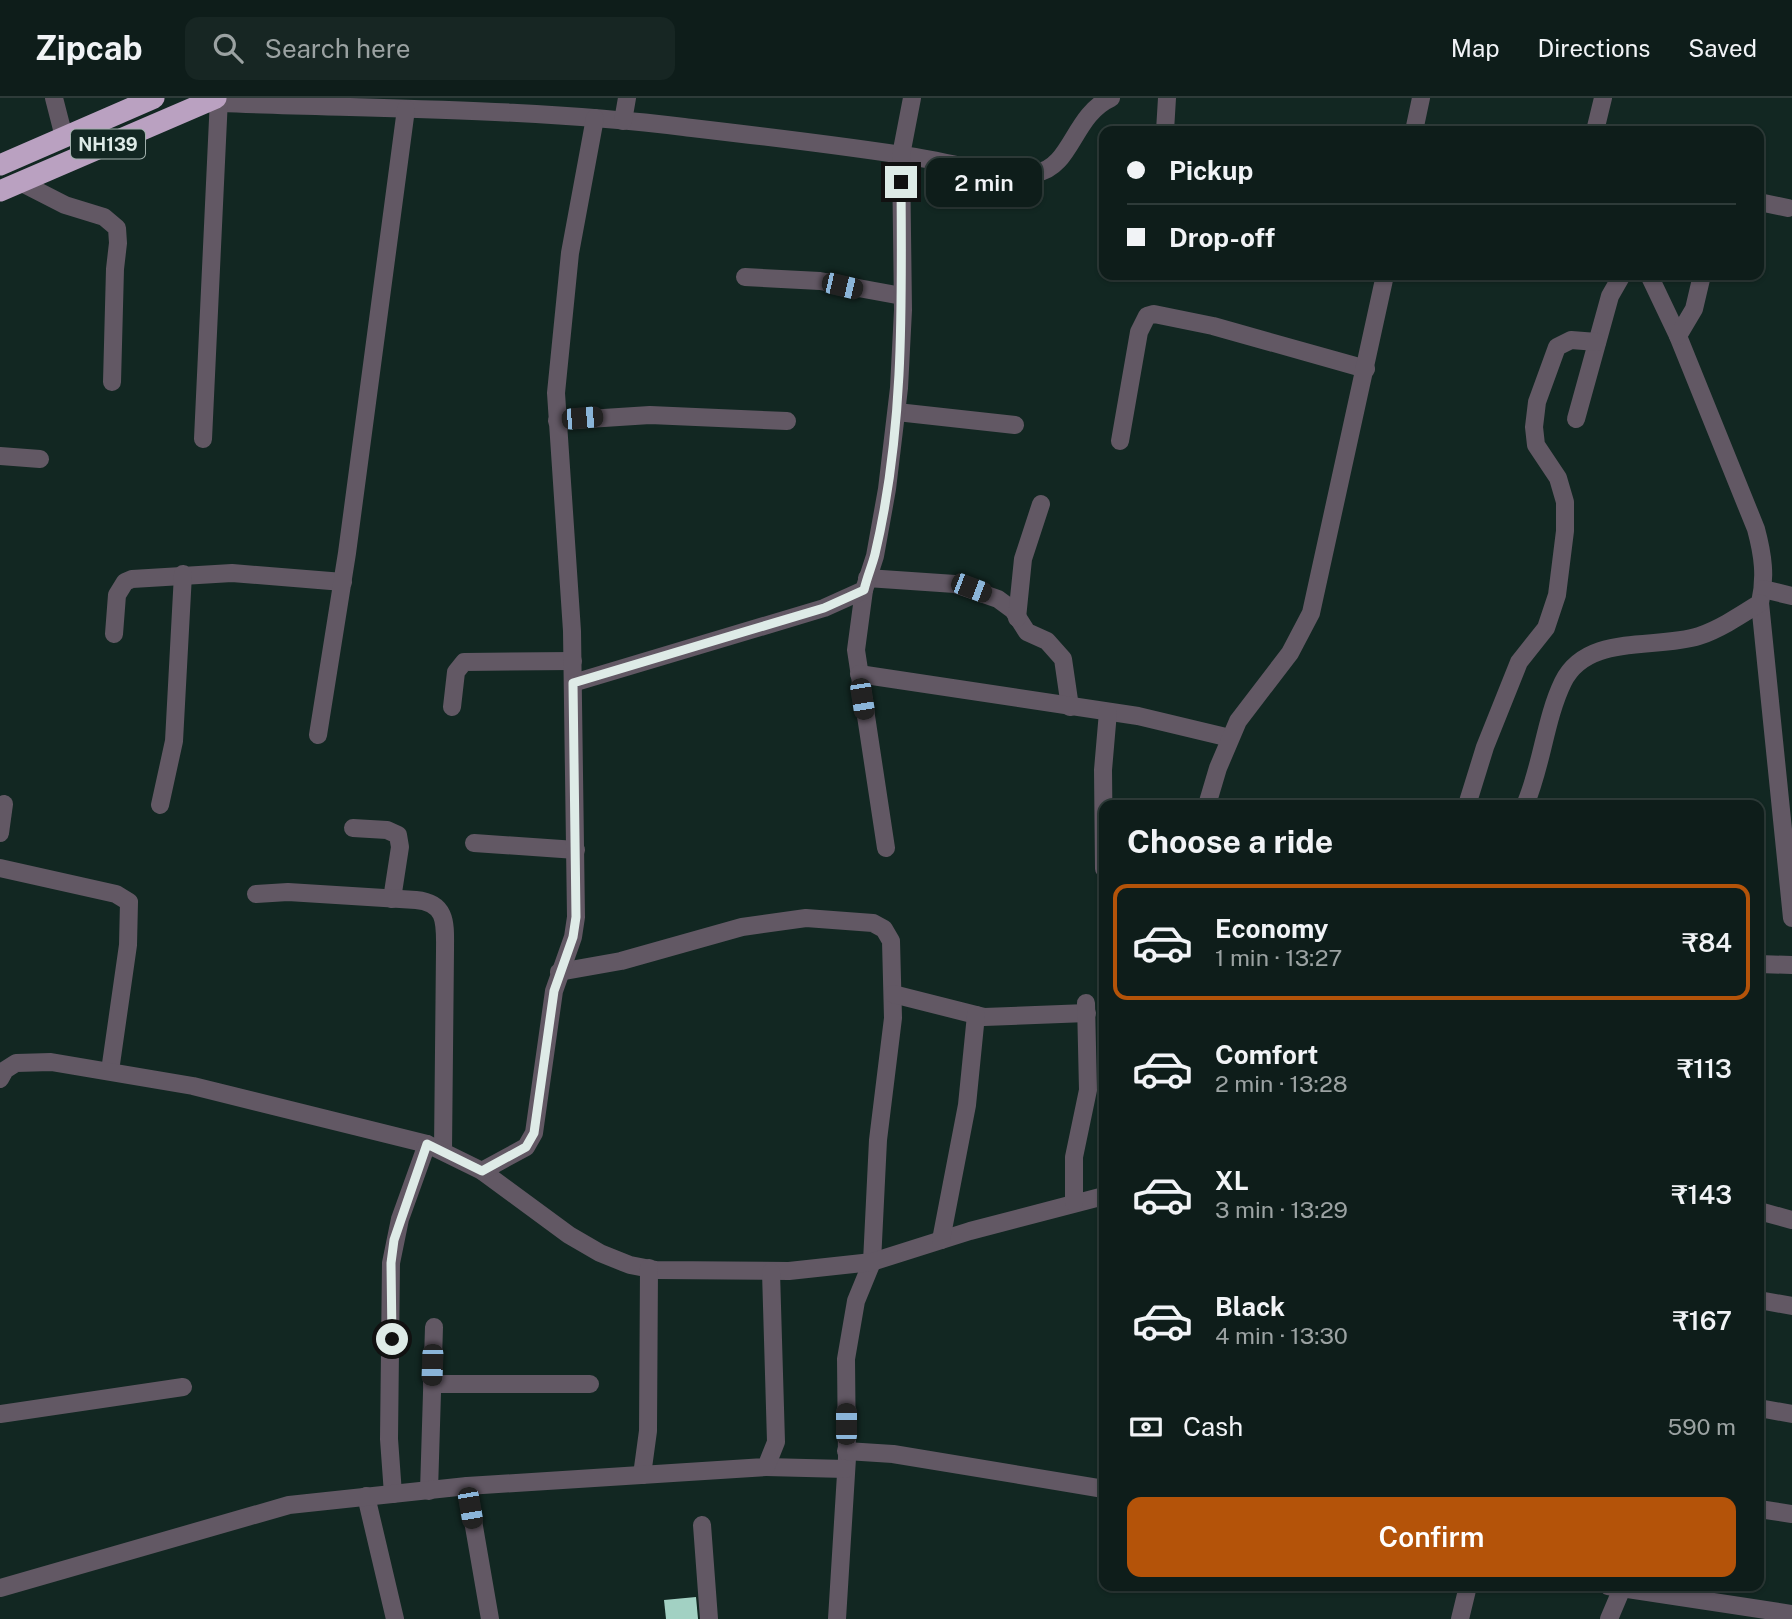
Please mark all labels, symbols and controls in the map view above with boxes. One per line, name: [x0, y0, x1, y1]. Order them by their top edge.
search box: [185, 17, 675, 80]
text: Zipcab: [35, 29, 143, 67]
icon: search: [209, 29, 247, 67]
text: Search here: [265, 33, 411, 64]
text: Map: [1451, 34, 1500, 62]
text: Directions: [1538, 34, 1650, 62]
text: Saved: [1688, 34, 1757, 62]
road number: NH139: [71, 130, 145, 158]
text: Pickup: [1169, 155, 1253, 186]
callout: 2 min: [926, 158, 1041, 206]
route end: [885, 166, 917, 198]
text: 2 min: [954, 169, 1014, 196]
text: Drop-off: [1169, 222, 1275, 253]
car: [820, 271, 865, 301]
car: [561, 406, 604, 430]
car: [948, 571, 995, 605]
car: [849, 677, 876, 721]
text: Choose a ride: [1127, 823, 1333, 860]
icon: car: [1131, 911, 1194, 974]
text: Economy: [1215, 913, 1328, 944]
text: ₹84: [1682, 927, 1732, 958]
text: 1 min · 13:27: [1215, 944, 1342, 971]
icon: car: [1131, 1037, 1194, 1100]
text: Comfort: [1215, 1039, 1318, 1070]
text: ₹113: [1677, 1053, 1732, 1084]
text: 2 min · 13:28: [1215, 1070, 1348, 1097]
icon: car: [1131, 1163, 1194, 1226]
text: XL: [1215, 1165, 1249, 1196]
text: ₹143: [1671, 1179, 1732, 1210]
text: 3 min · 13:29: [1215, 1196, 1348, 1223]
icon: car: [1131, 1289, 1194, 1352]
text: Black: [1215, 1291, 1285, 1322]
text: ₹167: [1673, 1305, 1732, 1336]
text: 4 min · 13:30: [1215, 1322, 1348, 1349]
route start: [376, 1323, 408, 1355]
car: [421, 1344, 444, 1386]
car: [836, 1403, 857, 1445]
icon: cash: [1127, 1408, 1165, 1446]
text: Cash: [1183, 1411, 1243, 1442]
text: 590 m: [1667, 1413, 1736, 1440]
car: [457, 1485, 484, 1531]
button: Confirm: [1127, 1497, 1736, 1577]

